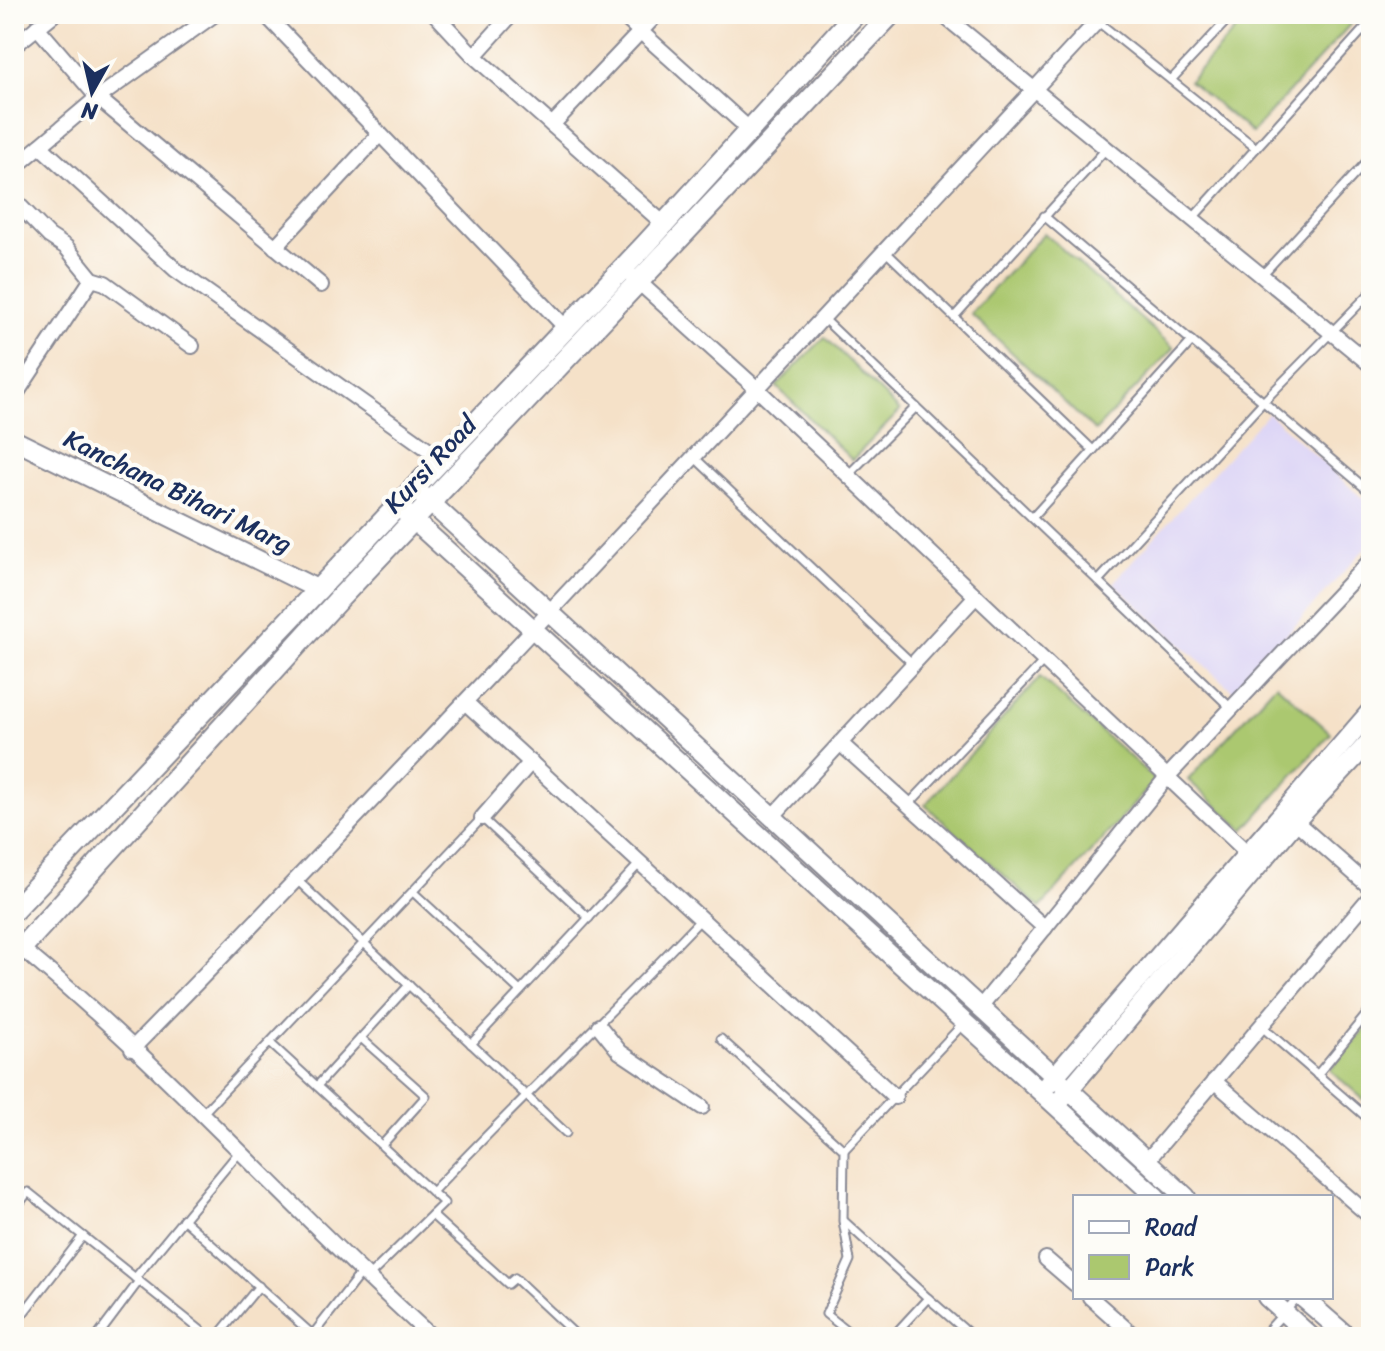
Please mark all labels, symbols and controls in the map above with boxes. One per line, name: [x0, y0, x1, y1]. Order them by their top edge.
north arrow: [52, 52, 132, 132]
text: N: [78, 91, 101, 132]
street label: Kursi Road: [372, 402, 490, 524]
street label: Kanchana Bihari Marg: [56, 416, 300, 566]
legend: [1073, 1195, 1333, 1299]
text: Road: [1145, 1206, 1199, 1248]
text: Park: [1145, 1246, 1194, 1288]

